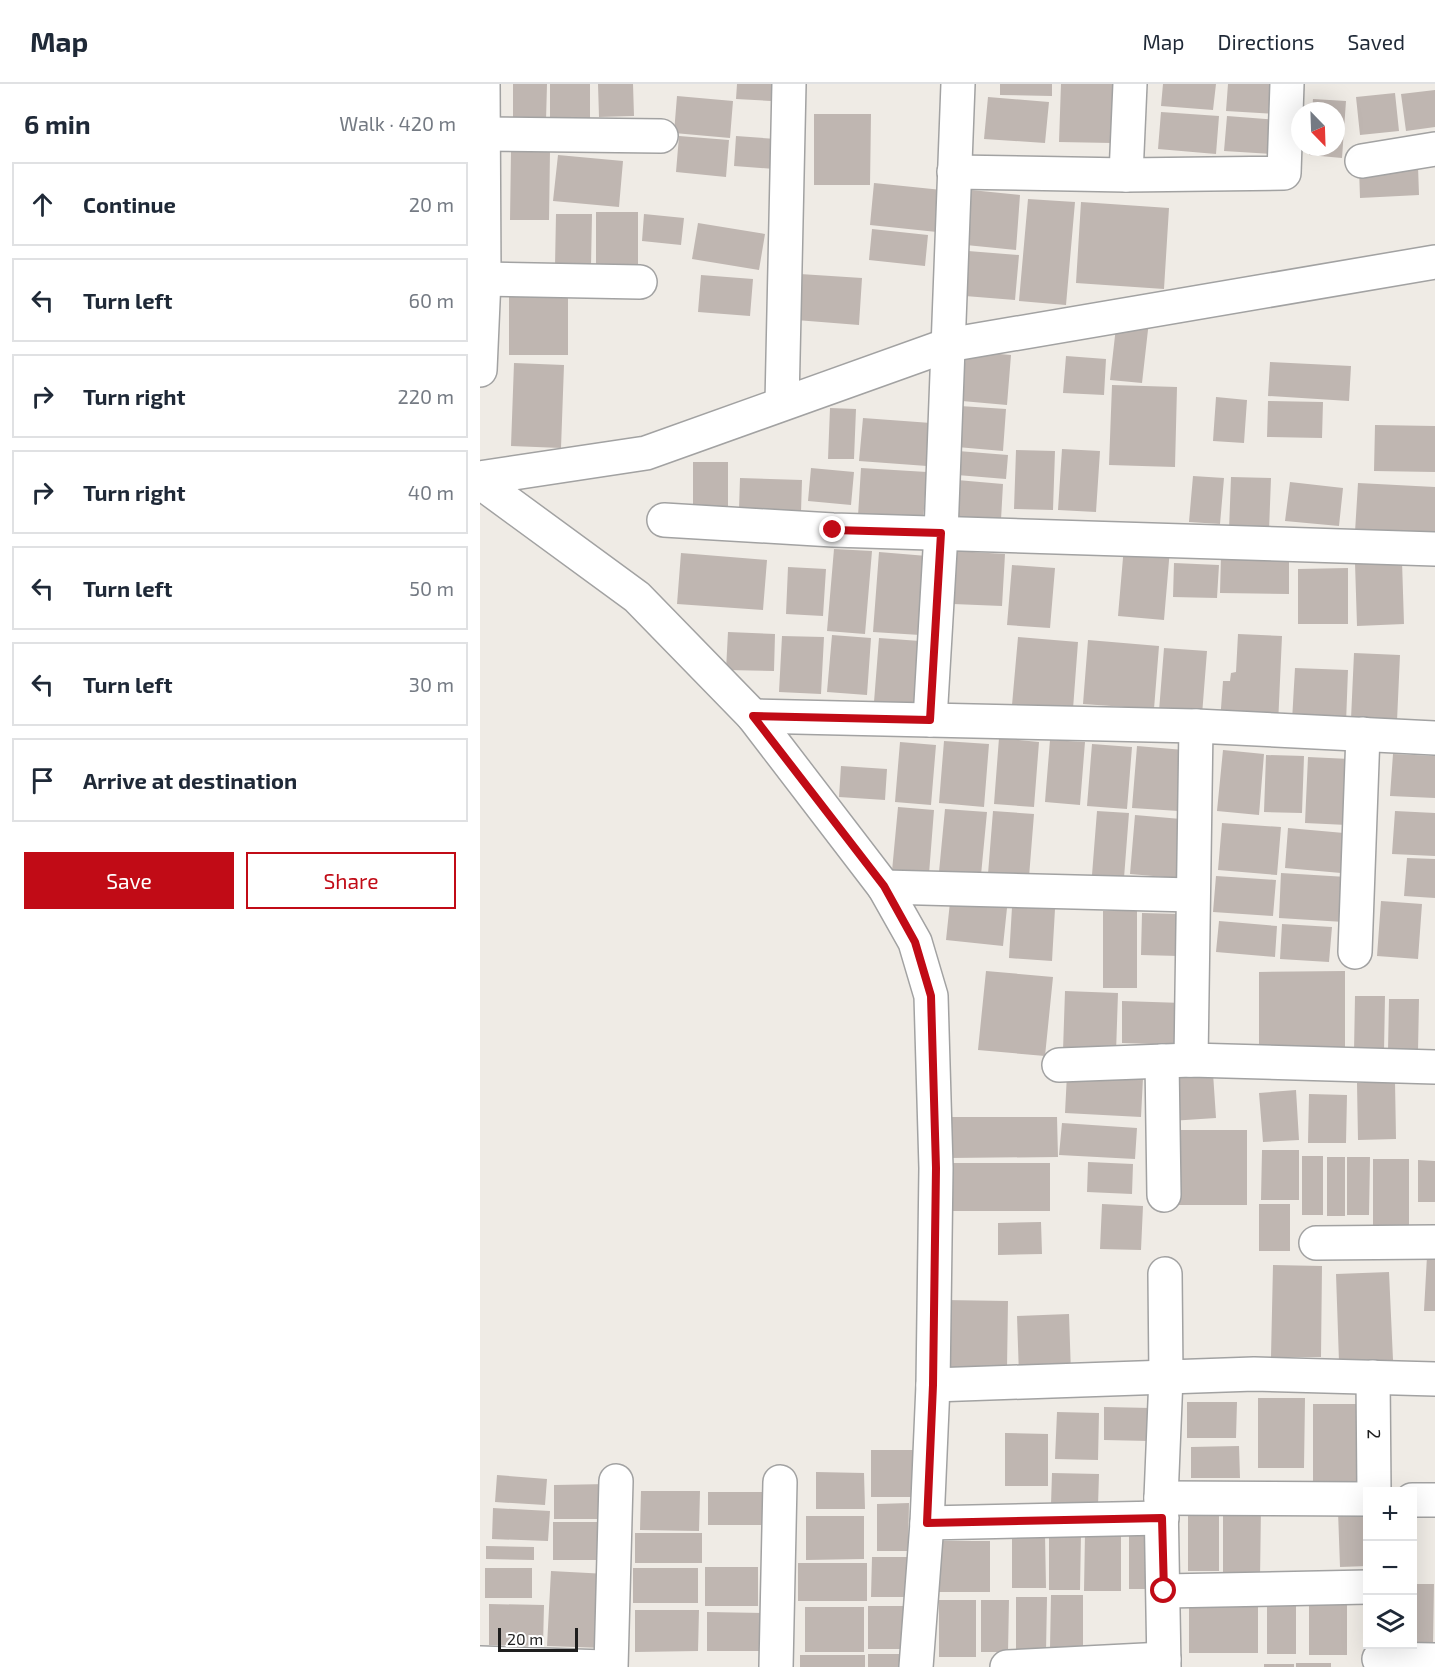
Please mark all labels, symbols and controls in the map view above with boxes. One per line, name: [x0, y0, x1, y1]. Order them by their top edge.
text: Map: [30, 24, 88, 58]
text: Map: [1142, 29, 1185, 54]
text: Directions: [1218, 29, 1314, 54]
text: Saved: [1347, 29, 1405, 54]
north arrow: [1291, 102, 1345, 156]
text: 6 min: [24, 108, 91, 139]
text: Walk · 420 m: [339, 111, 456, 135]
icon: ahead: [26, 188, 59, 221]
text: Continue: [83, 191, 176, 217]
text: 20 m: [409, 192, 454, 216]
icon: left: [26, 284, 59, 317]
text: Turn left: [83, 287, 172, 313]
text: 60 m: [409, 288, 454, 312]
icon: right: [26, 380, 59, 413]
text: Turn right: [83, 383, 185, 409]
text: 220 m: [397, 384, 454, 408]
icon: right: [26, 476, 59, 509]
text: Turn right: [83, 479, 185, 505]
text: 40 m: [408, 480, 454, 504]
route end: [819, 516, 845, 542]
icon: left: [26, 572, 59, 605]
text: Turn left: [83, 575, 172, 601]
text: 50 m: [409, 576, 454, 600]
icon: left: [26, 668, 59, 701]
text: Turn left: [83, 671, 172, 697]
text: 30 m: [409, 672, 454, 696]
icon: arrive: [26, 764, 59, 797]
text: Arrive at destination: [83, 767, 297, 793]
button: Save: [24, 852, 234, 909]
button: Share: [246, 852, 456, 909]
street label: 2: [1363, 1429, 1386, 1439]
map controls: [1363, 1487, 1417, 1649]
button: +: [1363, 1487, 1417, 1541]
button: −: [1363, 1541, 1417, 1595]
route start: [1150, 1577, 1176, 1603]
button: layers: [1363, 1595, 1417, 1649]
scale bar: [498, 1625, 578, 1652]
text: 20 m: [507, 1629, 543, 1648]

